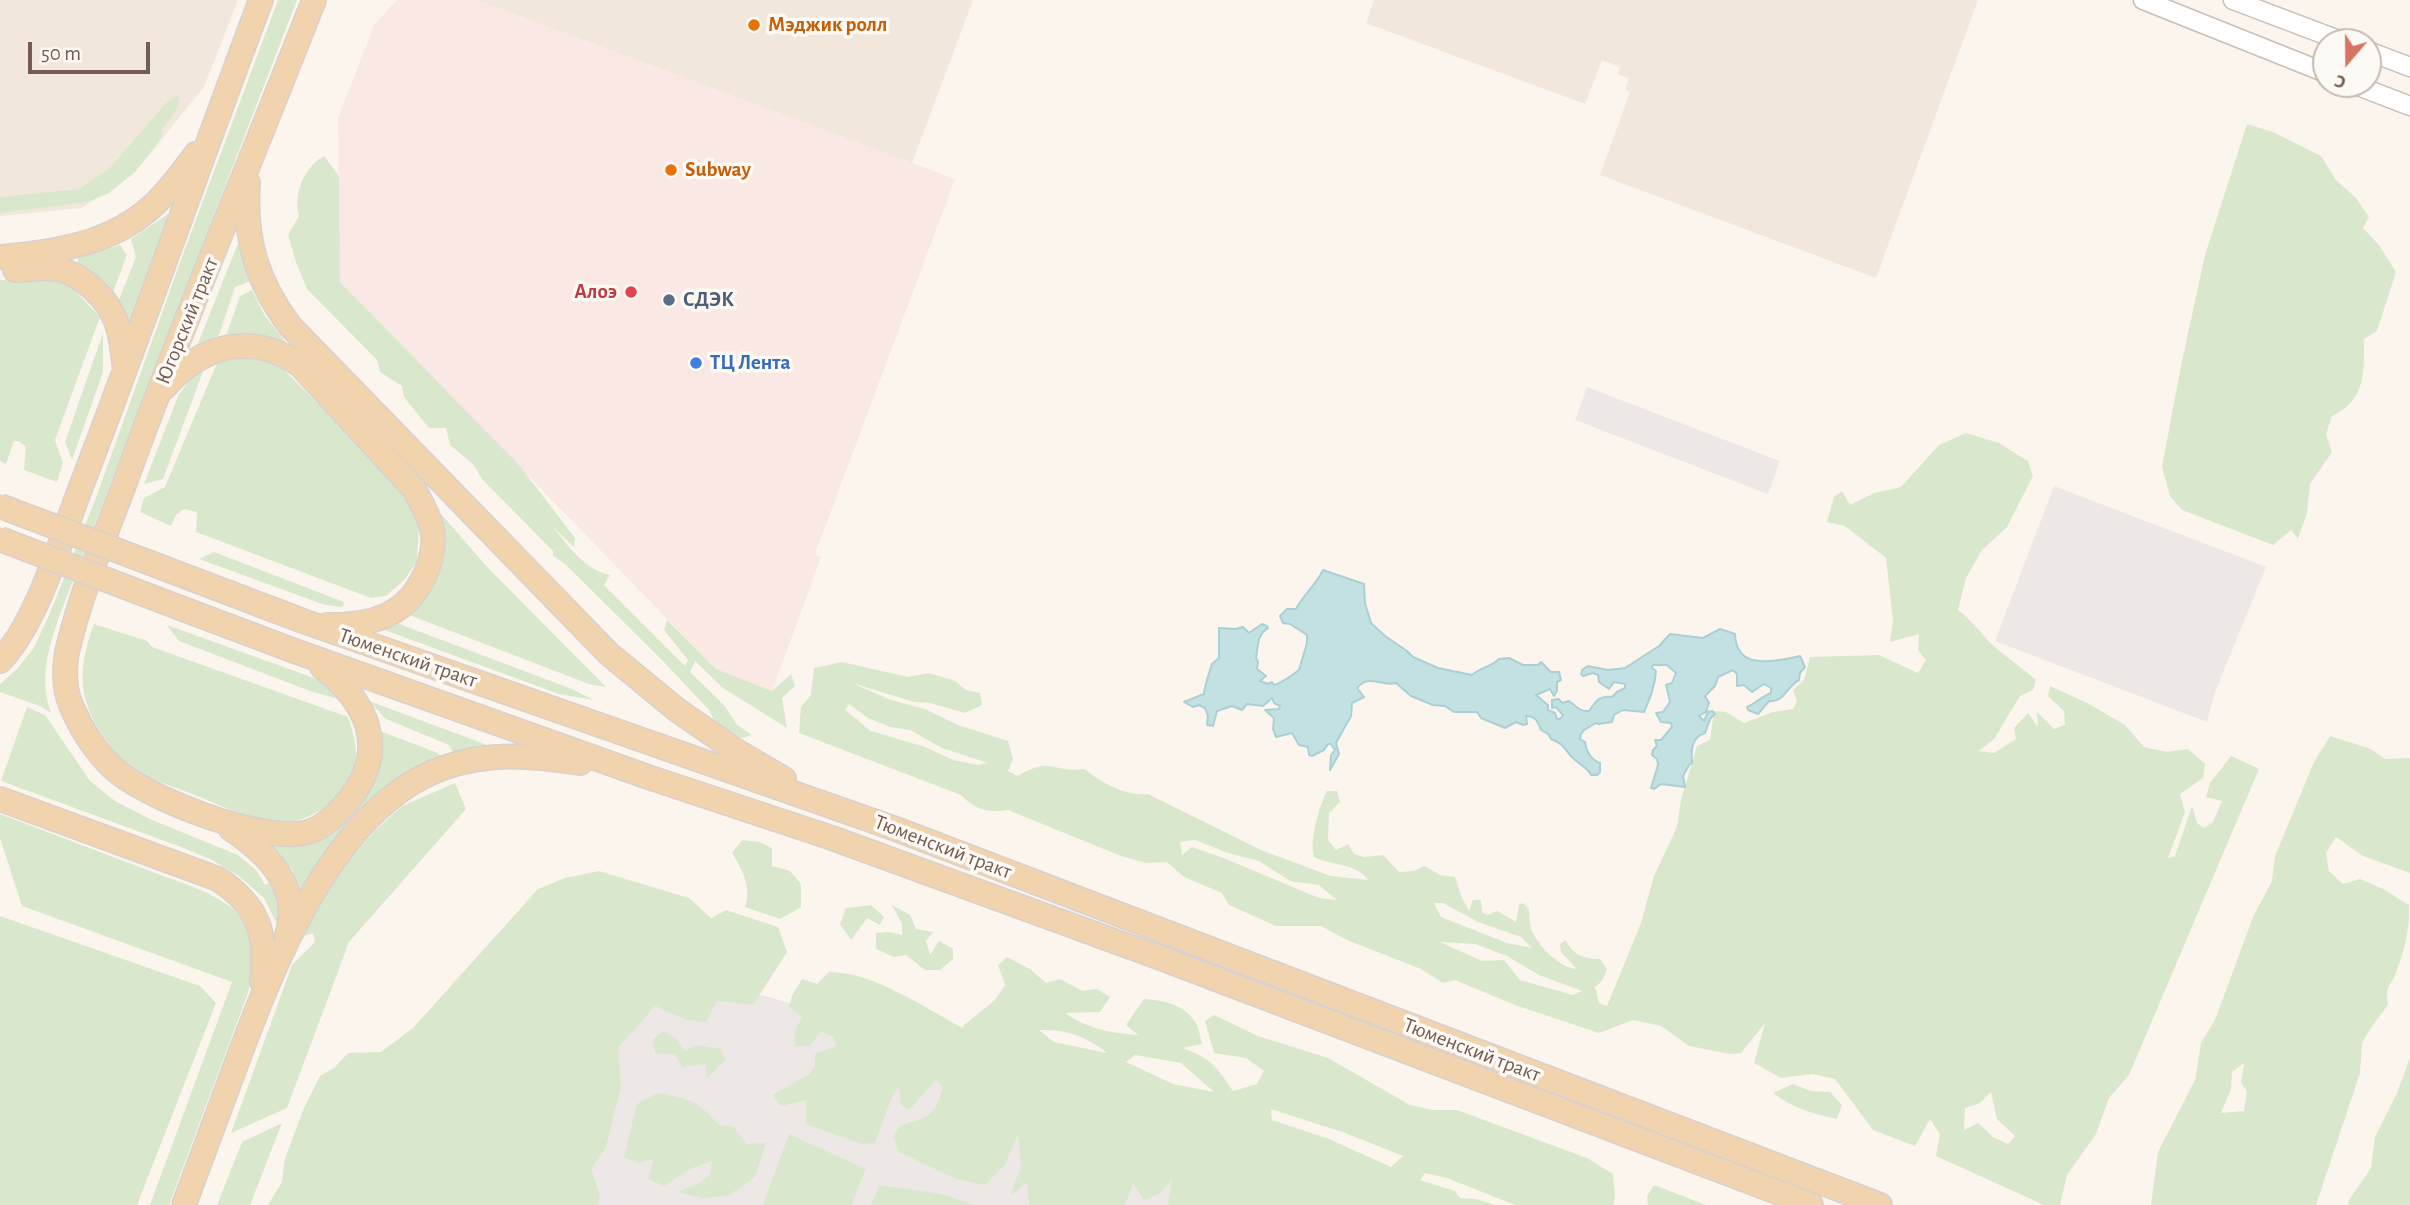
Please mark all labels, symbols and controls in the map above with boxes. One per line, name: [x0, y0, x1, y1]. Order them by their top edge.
place label: Мэджик ролл: [768, 12, 887, 38]
marker: Мэджик ролл: [746, 17, 762, 33]
scale bar: [32, 28, 154, 72]
north arrow: [2312, 28, 2382, 98]
text: 50 m: [41, 43, 81, 64]
text: С: [2332, 71, 2349, 92]
place label: Subway: [685, 157, 751, 183]
marker: Subway: [663, 162, 679, 178]
street label: Югорский тракт: [150, 254, 224, 388]
place label: Алоэ: [574, 279, 617, 305]
marker: Алоэ: [623, 284, 639, 300]
place label: СДЭК: [683, 287, 734, 313]
marker: СДЭК: [661, 292, 677, 308]
place label: ТЦ Лента: [710, 350, 790, 376]
marker: ТЦ Лента: [688, 355, 704, 371]
street label: Тюменский тракт: [336, 623, 480, 693]
street label: Тюменский тракт: [871, 809, 1015, 885]
street label: Тюменский тракт: [1400, 1012, 1544, 1088]

